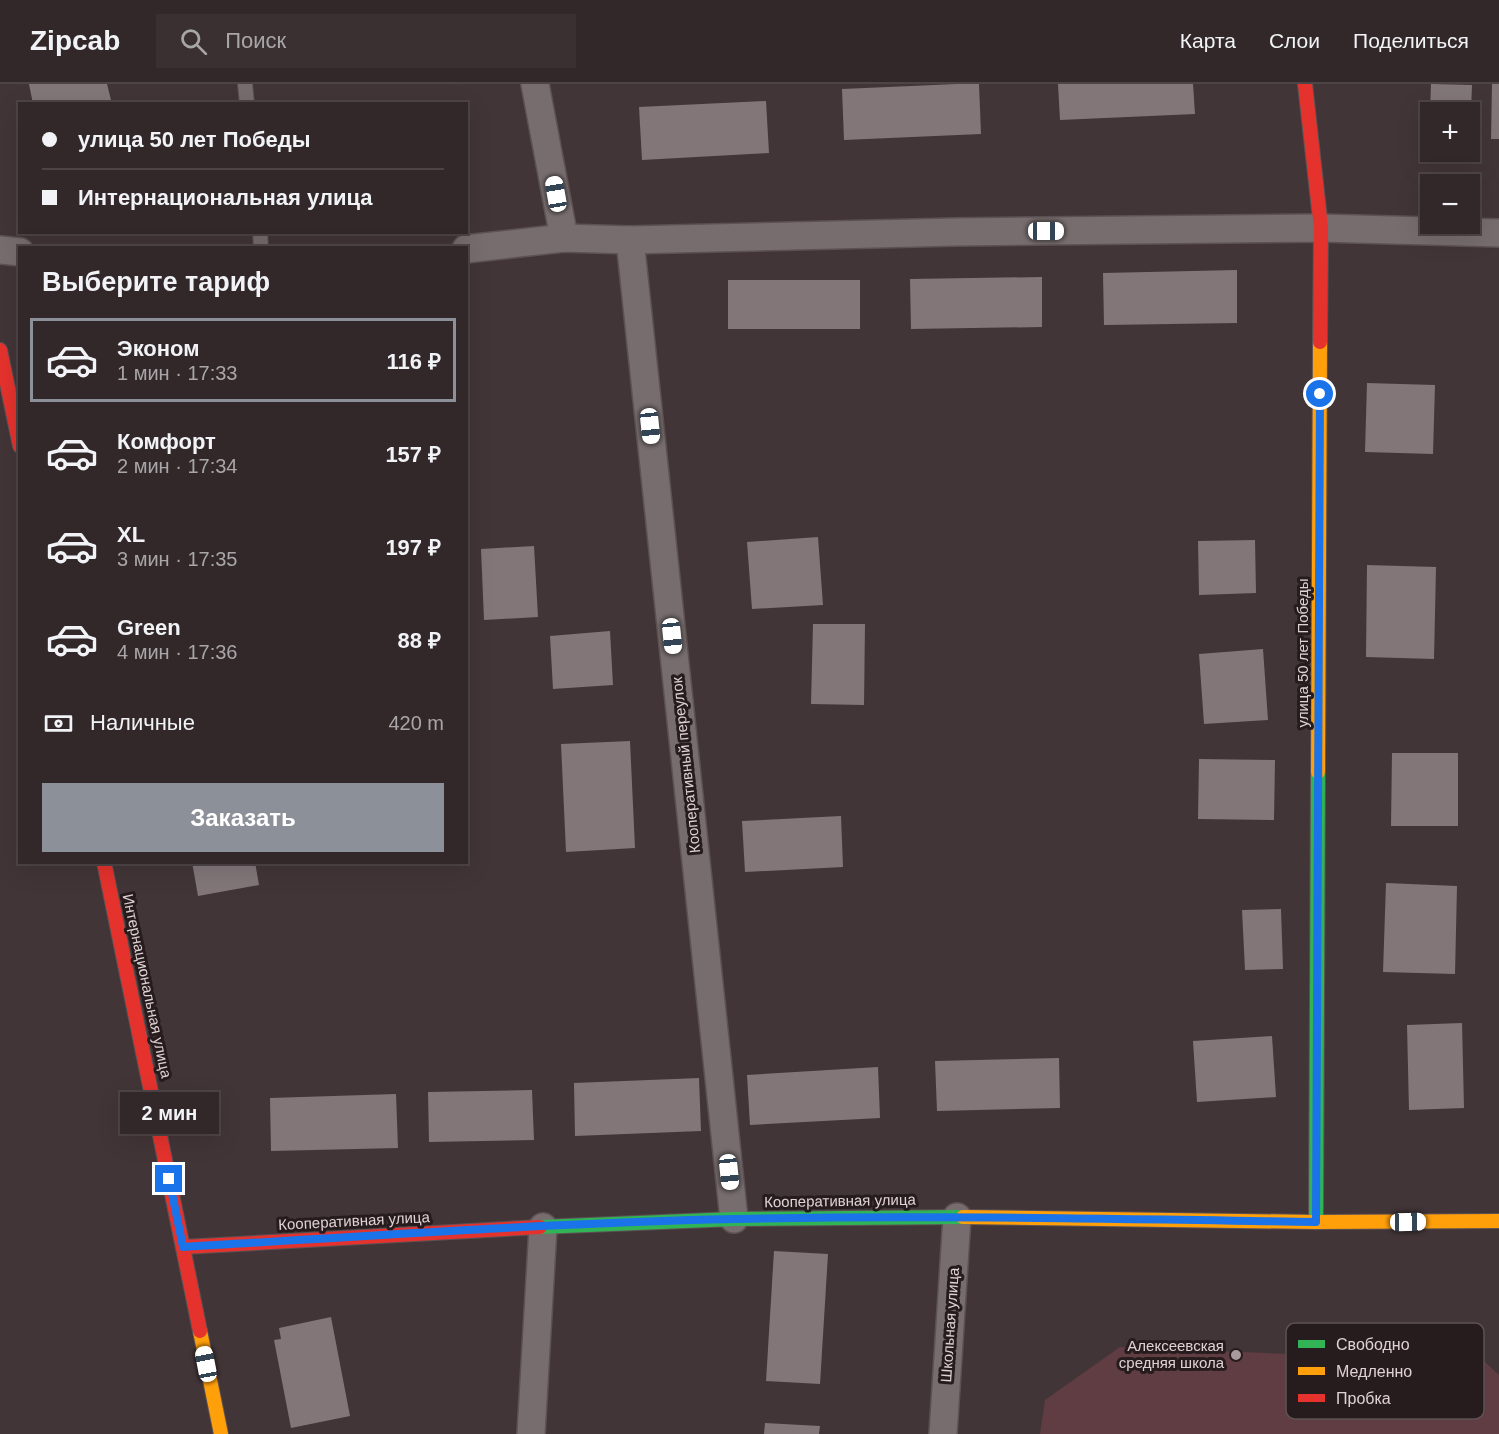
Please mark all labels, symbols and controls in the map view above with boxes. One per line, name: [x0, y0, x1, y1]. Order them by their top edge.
search box: [156, 14, 576, 68]
text: Zipcab: [30, 25, 120, 56]
icon: search: [177, 25, 210, 58]
text: Поиск: [225, 28, 286, 53]
text: Карта: [1180, 29, 1236, 52]
text: Слои: [1269, 29, 1320, 52]
text: Поделиться: [1353, 29, 1469, 52]
map controls: [1420, 102, 1480, 234]
button: +: [1420, 102, 1480, 162]
text: улица 50 лет Победы: [78, 127, 311, 152]
button: −: [1420, 174, 1480, 234]
car: [544, 175, 568, 213]
text: Интернациональная улица: [78, 185, 373, 210]
car: [1028, 222, 1064, 240]
text: Выберите тариф: [42, 267, 270, 297]
icon: car: [45, 333, 99, 387]
text: Эконом: [117, 336, 200, 361]
text: 116 ₽: [387, 349, 441, 374]
text: 1 мин · 17:33: [117, 362, 237, 384]
route start: [1306, 380, 1333, 407]
car: [639, 407, 661, 445]
icon: car: [45, 426, 99, 480]
text: Комфорт: [117, 429, 216, 454]
text: 157 ₽: [385, 442, 441, 467]
text: 2 мин · 17:34: [117, 455, 237, 477]
icon: car: [45, 519, 99, 573]
text: XL: [117, 522, 145, 547]
text: 197 ₽: [385, 535, 441, 560]
text: 3 мин · 17:35: [117, 548, 237, 570]
street label: улица 50 лет Победы: [1294, 579, 1311, 727]
icon: car: [45, 612, 99, 666]
text: Green: [117, 615, 181, 640]
car: [661, 617, 683, 655]
text: 88 ₽: [398, 628, 441, 653]
text: 4 мин · 17:36: [117, 641, 237, 663]
street label: Кооперативный переулок: [668, 676, 703, 854]
icon: cash: [42, 707, 75, 740]
text: Наличные: [90, 710, 195, 735]
text: 420 m: [388, 712, 444, 734]
button: Заказать: [42, 783, 444, 852]
street label: Интернациональная улица: [120, 892, 175, 1080]
callout: 2 мин: [120, 1092, 219, 1134]
text: 2 мин: [142, 1102, 197, 1124]
car: [718, 1153, 740, 1191]
route end: [155, 1165, 182, 1192]
street label: Кооперативная улица: [764, 1191, 917, 1210]
street label: Кооперативная улица: [278, 1208, 431, 1233]
car: [1390, 1213, 1426, 1231]
street label: Школьная улица: [937, 1266, 962, 1383]
legend: [1286, 1323, 1484, 1419]
text: Свободно: [1336, 1336, 1410, 1353]
place label: Алексеевская средняя школа: [1119, 1337, 1225, 1371]
car: [194, 1345, 218, 1383]
marker: Алексеевская средняя школа: [1229, 1348, 1243, 1362]
text: Медленно: [1336, 1363, 1412, 1380]
text: Пробка: [1336, 1390, 1391, 1407]

